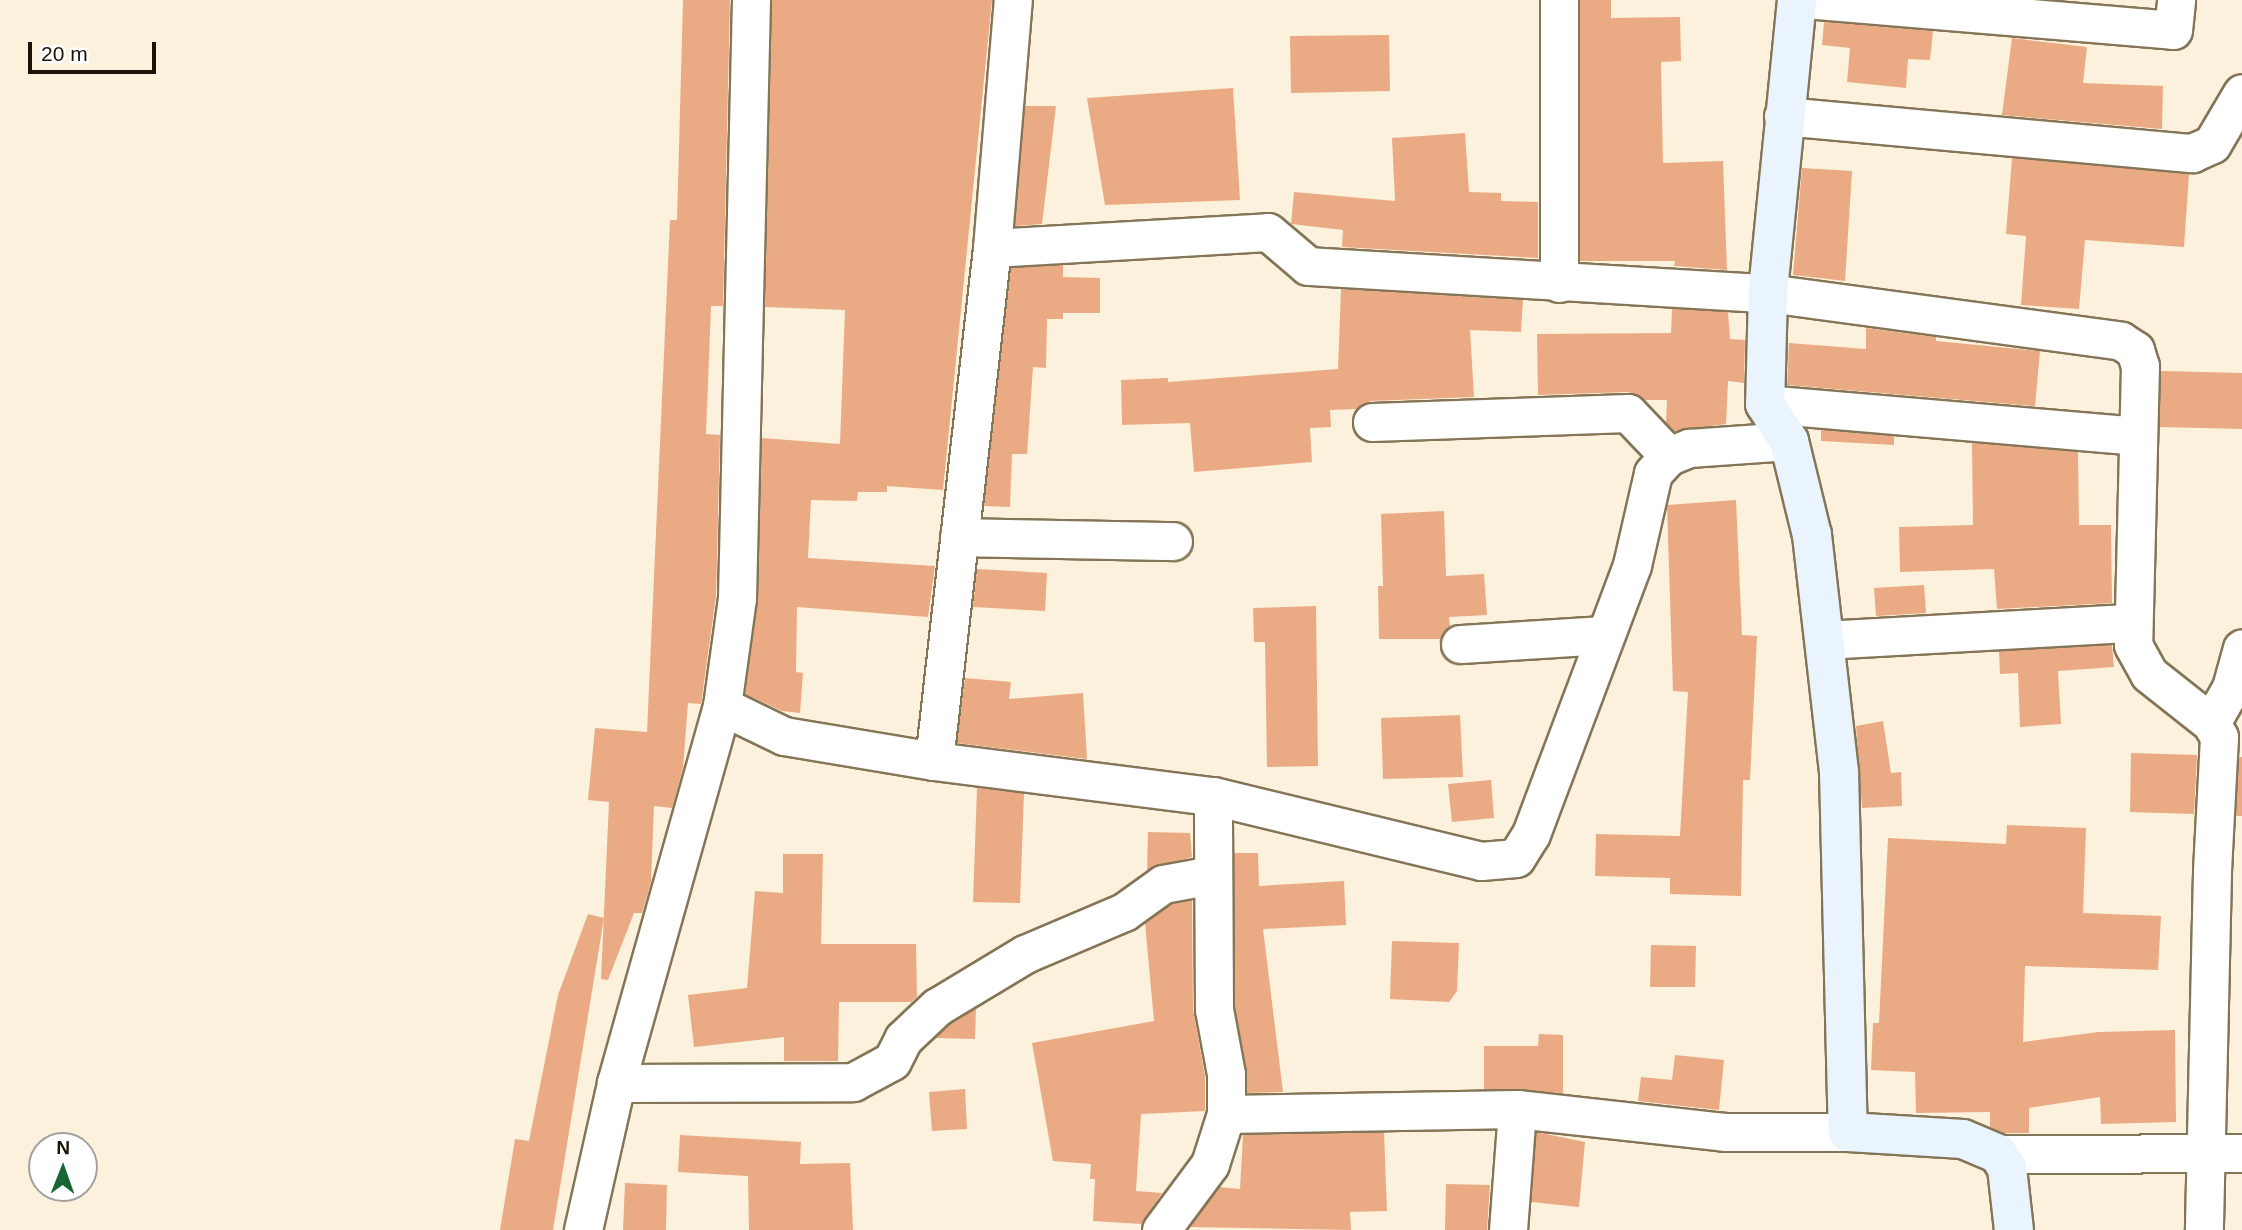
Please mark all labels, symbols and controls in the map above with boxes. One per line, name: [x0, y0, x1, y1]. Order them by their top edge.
scale bar: [32, 28, 159, 72]
text: 20 m: [41, 42, 88, 65]
north arrow: [28, 1132, 98, 1202]
text: N: [56, 1137, 70, 1158]

